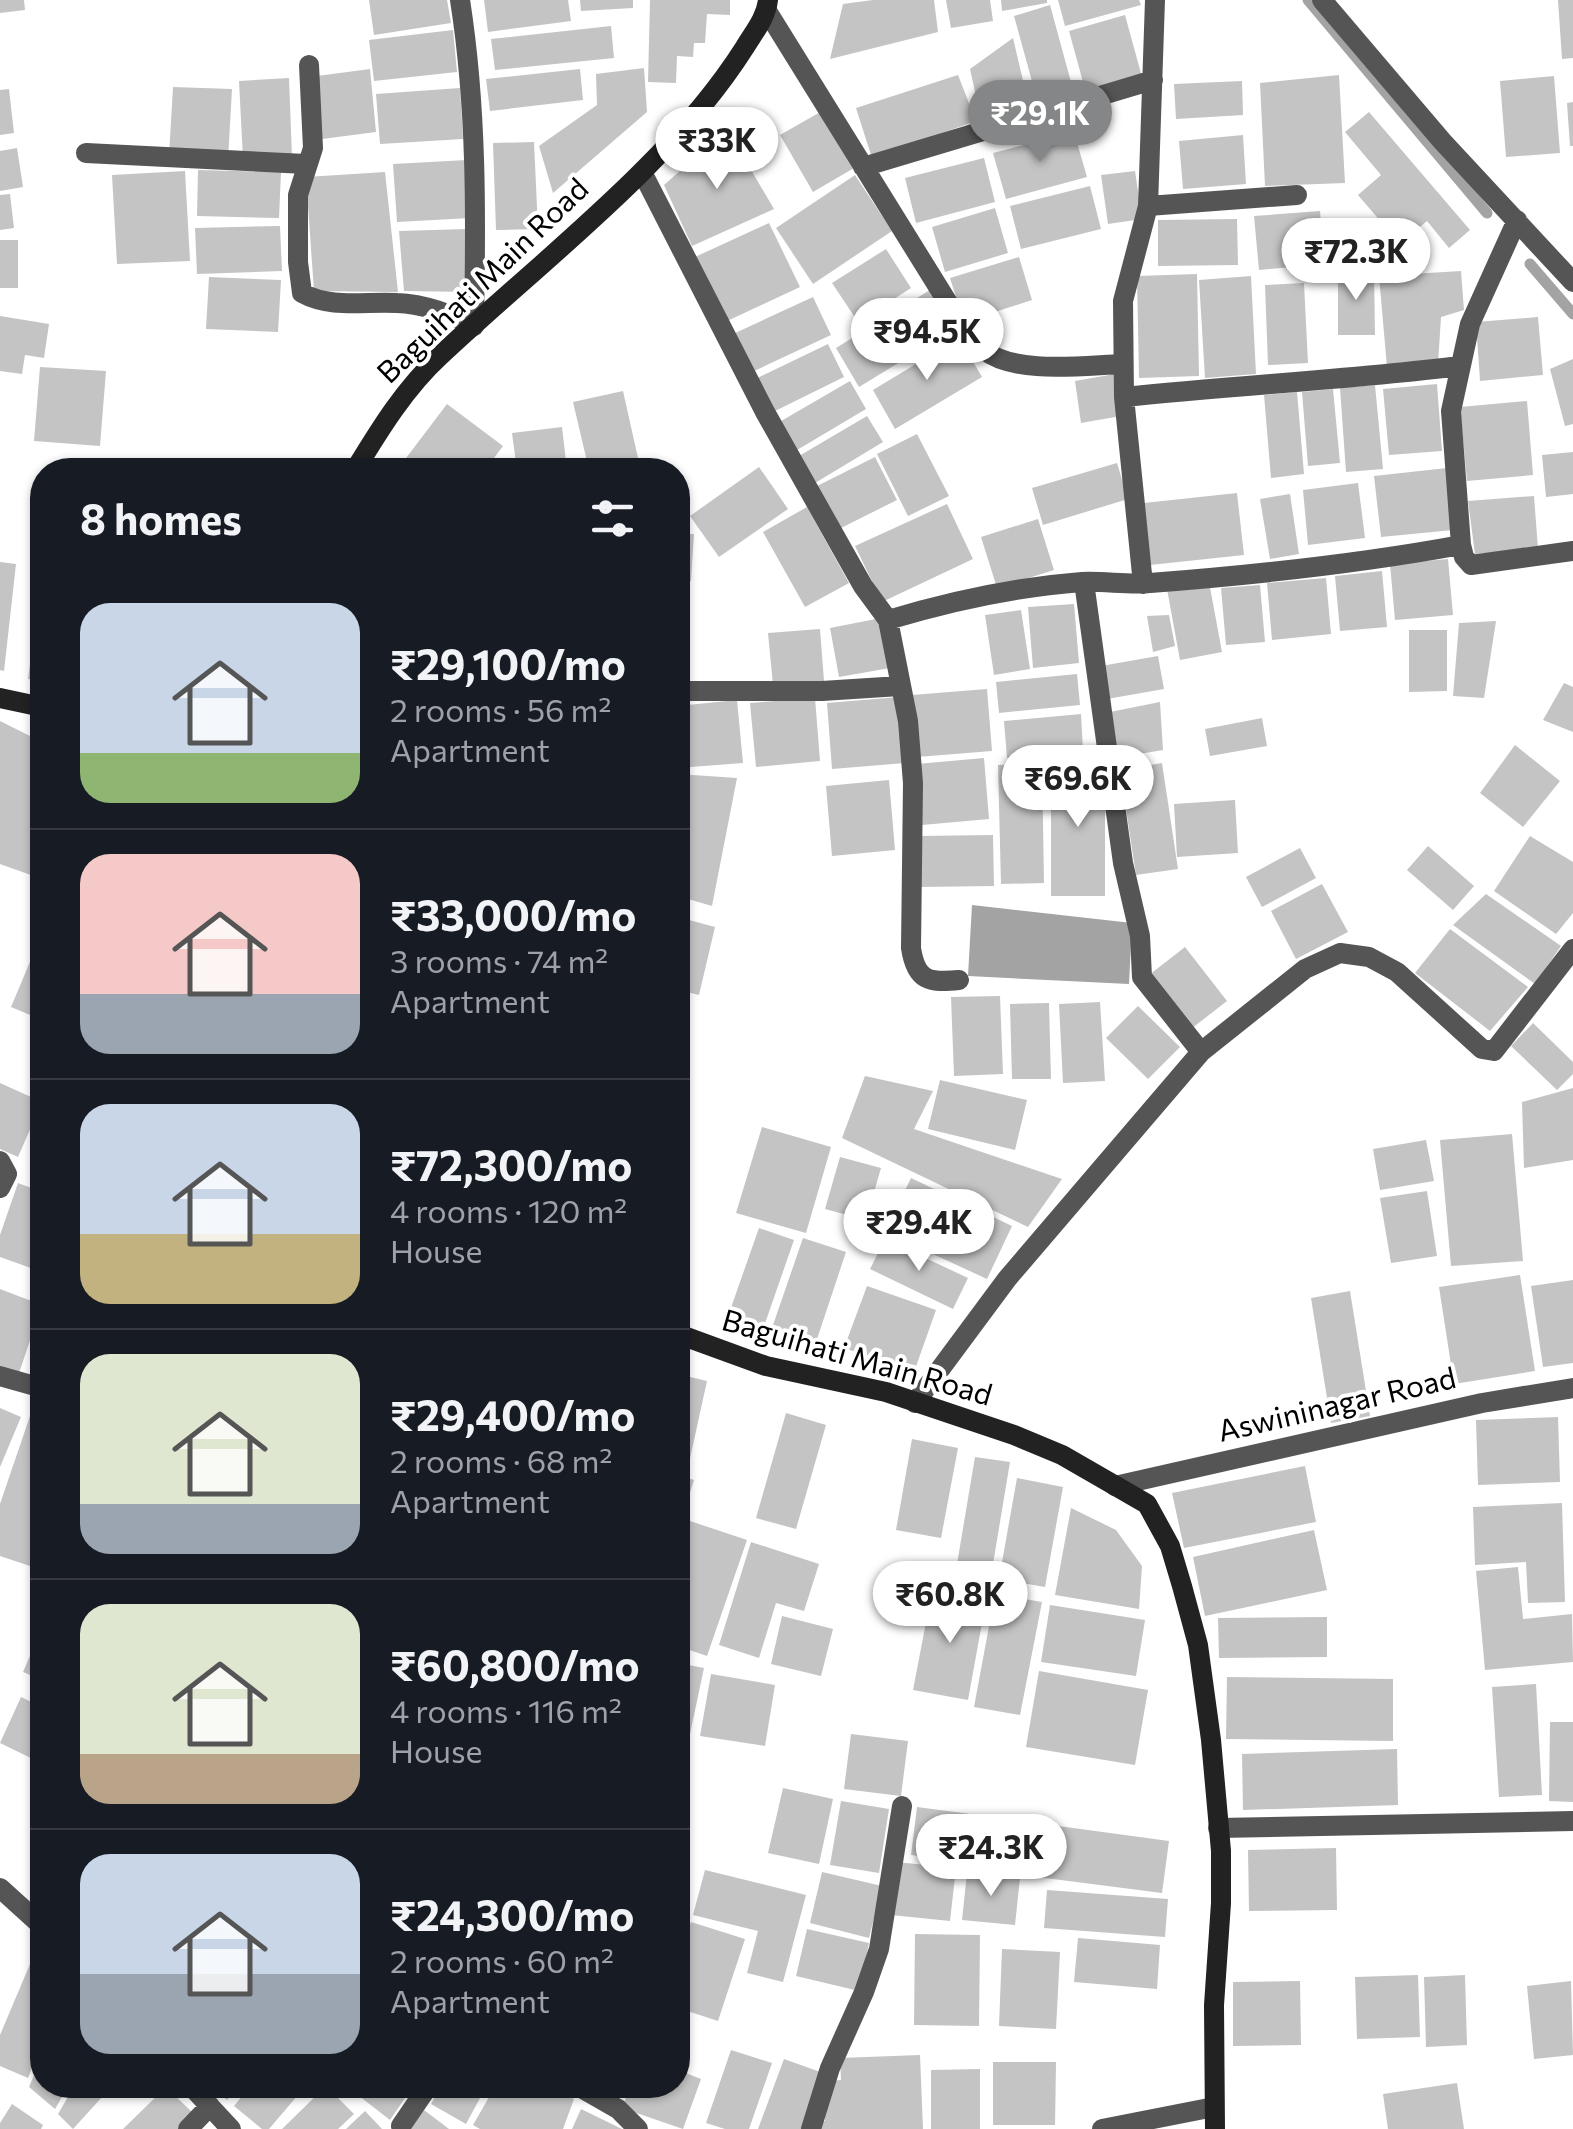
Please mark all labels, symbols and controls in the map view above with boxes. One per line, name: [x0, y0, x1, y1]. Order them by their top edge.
pin: ₹29.1K: [959, 80, 1121, 165]
text: ₹29.1K: [990, 92, 1090, 132]
pin: ₹33K: [658, 107, 776, 192]
text: ₹33K: [677, 119, 757, 159]
street label: Baguihati Main Road: [368, 169, 595, 390]
pin: ₹72.3K: [1275, 218, 1437, 303]
text: ₹72.3K: [1303, 230, 1409, 270]
pin: ₹94.5K: [846, 298, 1008, 383]
text: ₹94.5K: [873, 310, 981, 350]
icon: filters: [585, 491, 640, 546]
text: 8 homes: [80, 492, 242, 544]
text: ₹29,100/mo: [390, 637, 626, 689]
icon: home: [160, 643, 280, 763]
text: 2 rooms · 56 m²: [390, 689, 611, 729]
text: Apartment: [390, 729, 550, 769]
pin: ₹69.6K: [997, 745, 1159, 830]
text: ₹69.6K: [1024, 757, 1132, 797]
text: ₹33,000/mo: [390, 888, 636, 940]
icon: home: [160, 894, 280, 1014]
text: 3 rooms · 74 m²: [390, 940, 608, 980]
text: Apartment: [390, 980, 550, 1020]
text: ₹72,300/mo: [390, 1138, 632, 1190]
icon: home: [160, 1144, 280, 1264]
pin: ₹29.4K: [838, 1189, 1000, 1274]
text: 4 rooms · 120 m²: [390, 1190, 627, 1230]
text: ₹29.4K: [865, 1201, 973, 1241]
text: House: [390, 1230, 482, 1270]
street label: Baguihati Main Road: [718, 1299, 997, 1412]
street label: Aswininagar Road: [1214, 1357, 1459, 1448]
text: ₹29,400/mo: [390, 1388, 635, 1440]
icon: home: [160, 1394, 280, 1514]
text: 2 rooms · 68 m²: [390, 1440, 612, 1480]
text: Apartment: [390, 1480, 550, 1520]
pin: ₹60.8K: [869, 1561, 1031, 1646]
text: ₹60.8K: [895, 1573, 1005, 1613]
text: ₹60,800/mo: [390, 1638, 640, 1690]
icon: home: [160, 1644, 280, 1764]
text: 4 rooms · 116 m²: [390, 1690, 622, 1730]
text: House: [390, 1730, 482, 1770]
pin: ₹24.3K: [910, 1814, 1072, 1899]
text: ₹24.3K: [938, 1826, 1044, 1866]
text: ₹24,300/mo: [390, 1888, 634, 1940]
icon: home: [160, 1894, 280, 2014]
text: 2 rooms · 60 m²: [390, 1940, 614, 1980]
text: Apartment: [390, 1980, 550, 2020]

